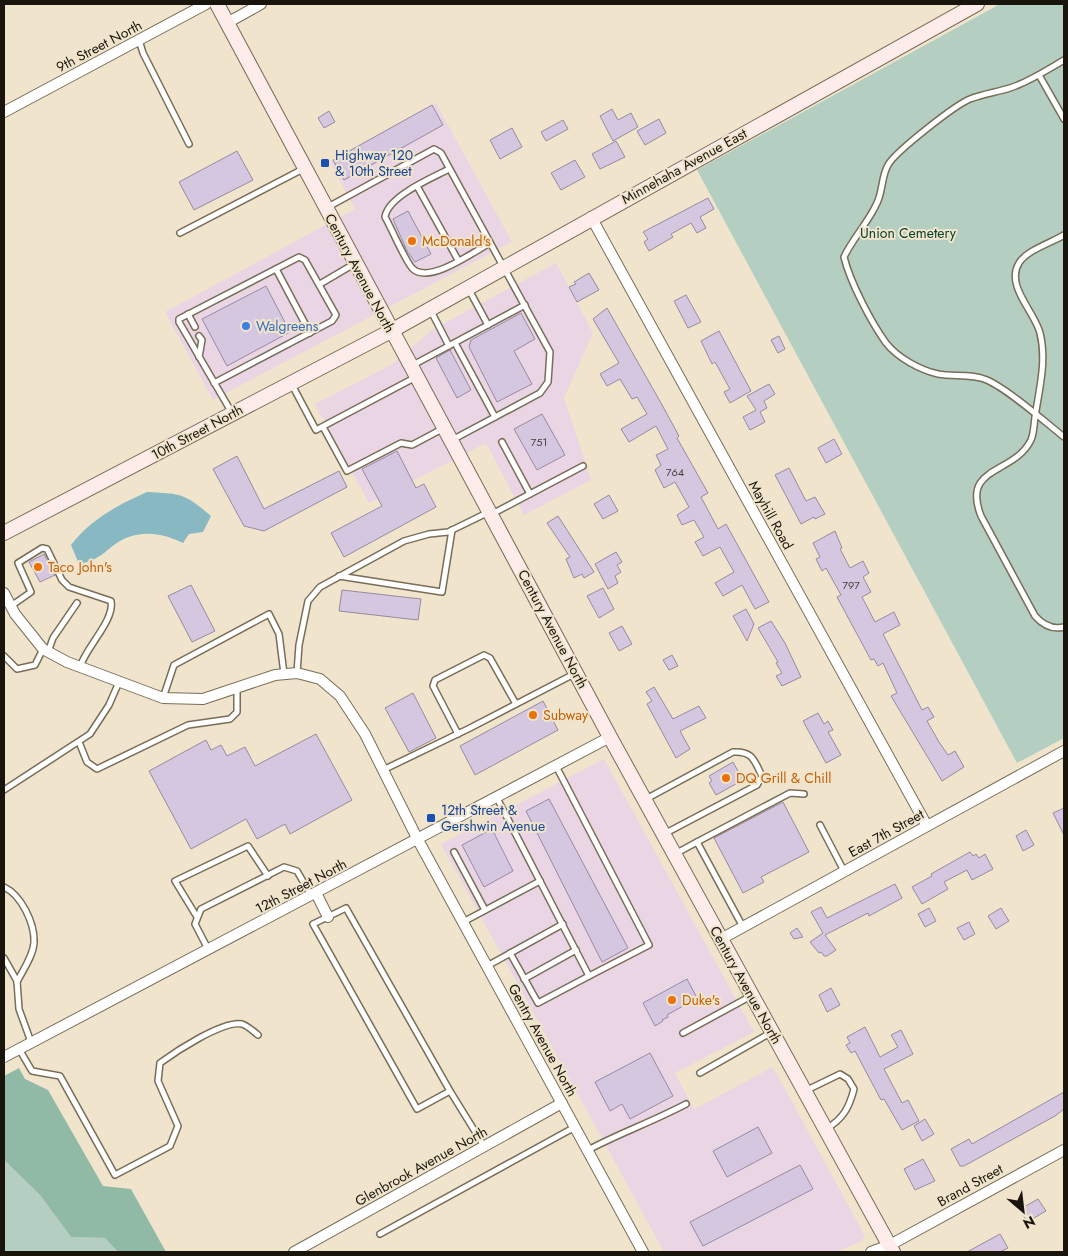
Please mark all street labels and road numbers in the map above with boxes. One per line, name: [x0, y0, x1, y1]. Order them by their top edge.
street label: 9th Street North: [53, 15, 145, 77]
street label: Minnehaha Avenue East: [618, 123, 751, 209]
street label: Century Avenue North: [320, 210, 400, 336]
street label: 10th Street North: [148, 399, 246, 465]
street label: Mayhill Road: [744, 477, 798, 553]
street label: Century Avenue North: [513, 566, 593, 692]
street label: East 7th Street: [845, 804, 928, 862]
street label: 12th Street North: [252, 854, 350, 918]
street label: Century Avenue North: [705, 922, 787, 1048]
street label: Gentry Avenue North: [504, 980, 582, 1100]
street label: Glenbrook Avenue North: [351, 1121, 491, 1211]
street label: Brand Street: [934, 1158, 1007, 1211]

